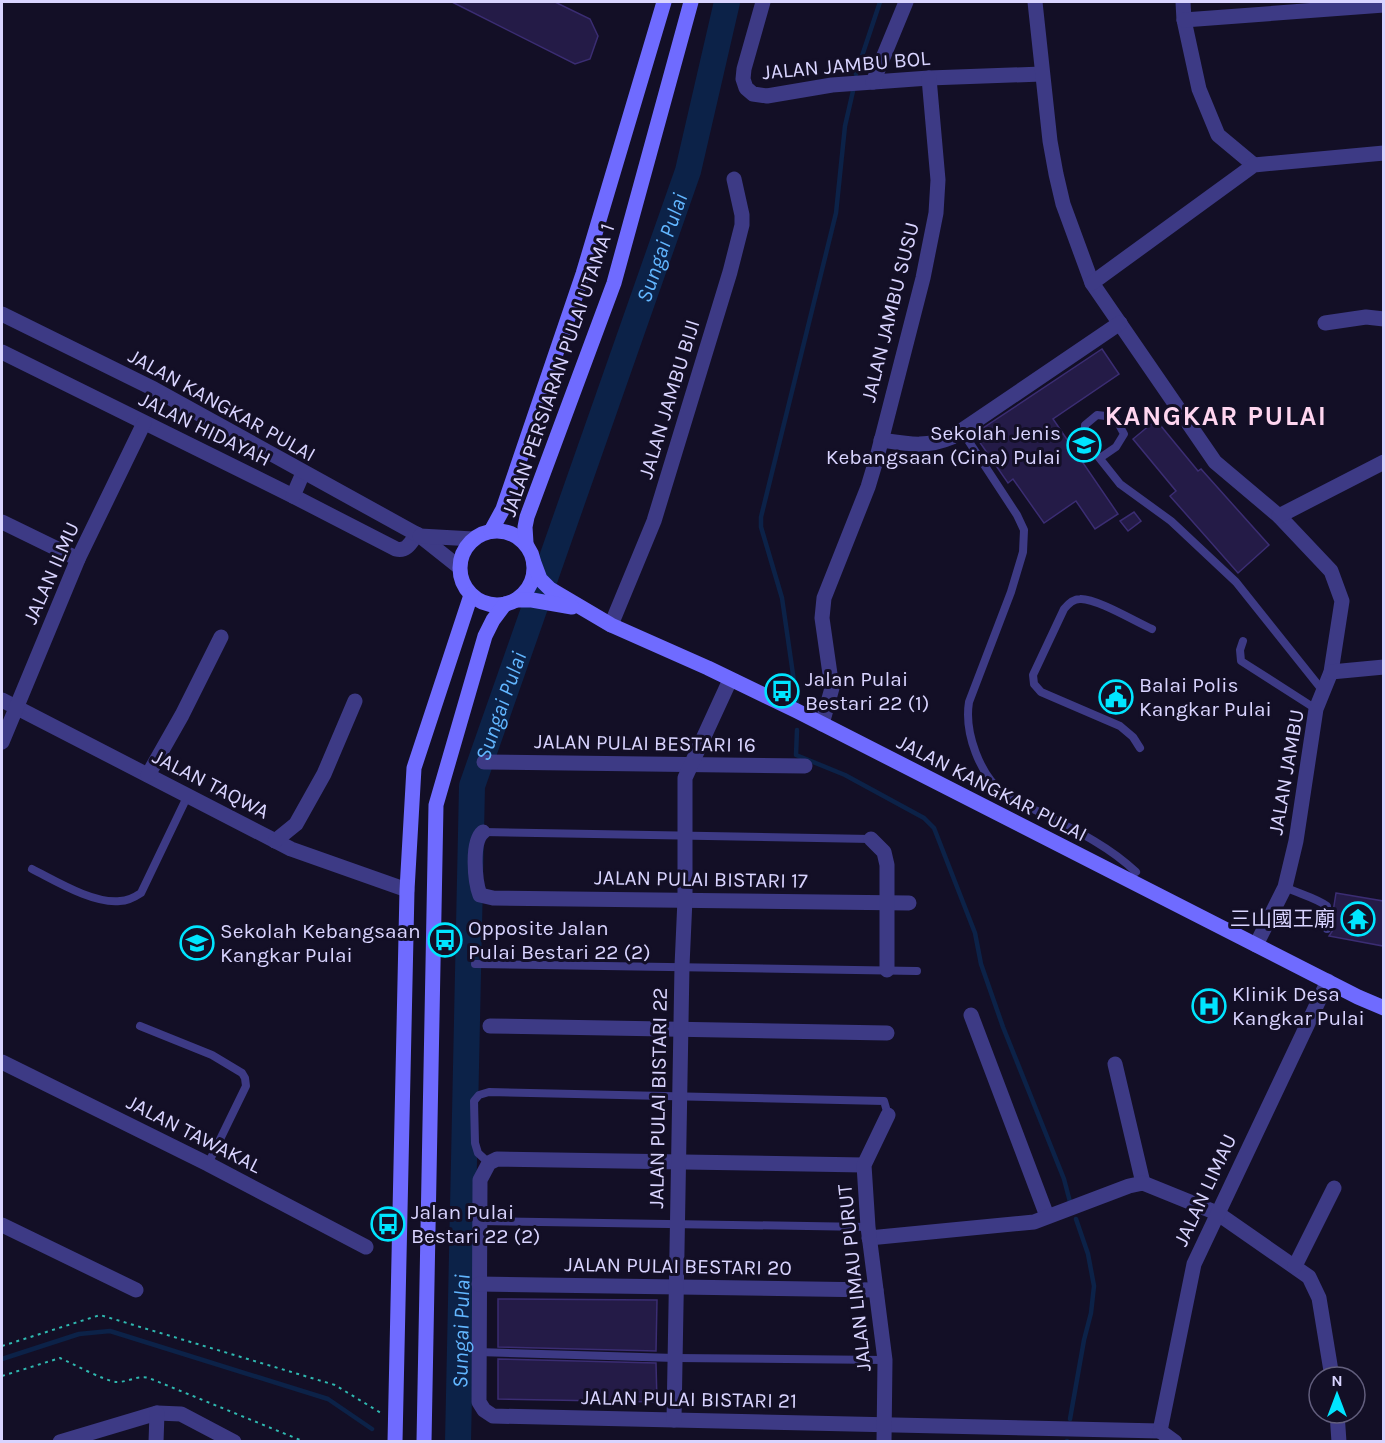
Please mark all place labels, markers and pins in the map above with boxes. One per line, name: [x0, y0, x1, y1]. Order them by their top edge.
place label: Sekolah Jenis Kebangsaan (Cina) Pulai: [826, 421, 1061, 469]
school or university icon: Sekolah Jenis Kebangsaan (Cina) Pulai: [1066, 427, 1102, 463]
place label: Jalan Pulai Bestari 22 (1): [805, 667, 929, 715]
bus stop icon: Jalan Pulai Bestari 22 (1): [764, 673, 800, 709]
place label: Balai Polis Kangkar Pulai: [1139, 673, 1272, 721]
public building icon: Balai Polis Kangkar Pulai: [1098, 679, 1134, 715]
temple icon: 三山國王廟: [1340, 901, 1376, 937]
place label: 三山國王廟: [1230, 907, 1335, 931]
place label: Opposite Jalan Pulai Bestari 22 (2): [468, 916, 651, 964]
place label: Sekolah Kebangsaan Kangkar Pulai: [220, 919, 421, 967]
bus stop icon: Opposite Jalan Pulai Bestari 22 (2): [427, 922, 463, 958]
school or university icon: Sekolah Kebangsaan Kangkar Pulai: [179, 925, 215, 961]
place label: Klinik Desa Kangkar Pulai: [1232, 982, 1365, 1030]
hospital icon: Klinik Desa Kangkar Pulai: [1191, 988, 1227, 1024]
place label: Jalan Pulai Bestari 22 (2): [411, 1200, 541, 1248]
bus stop icon: Jalan Pulai Bestari 22 (2): [370, 1206, 406, 1242]

